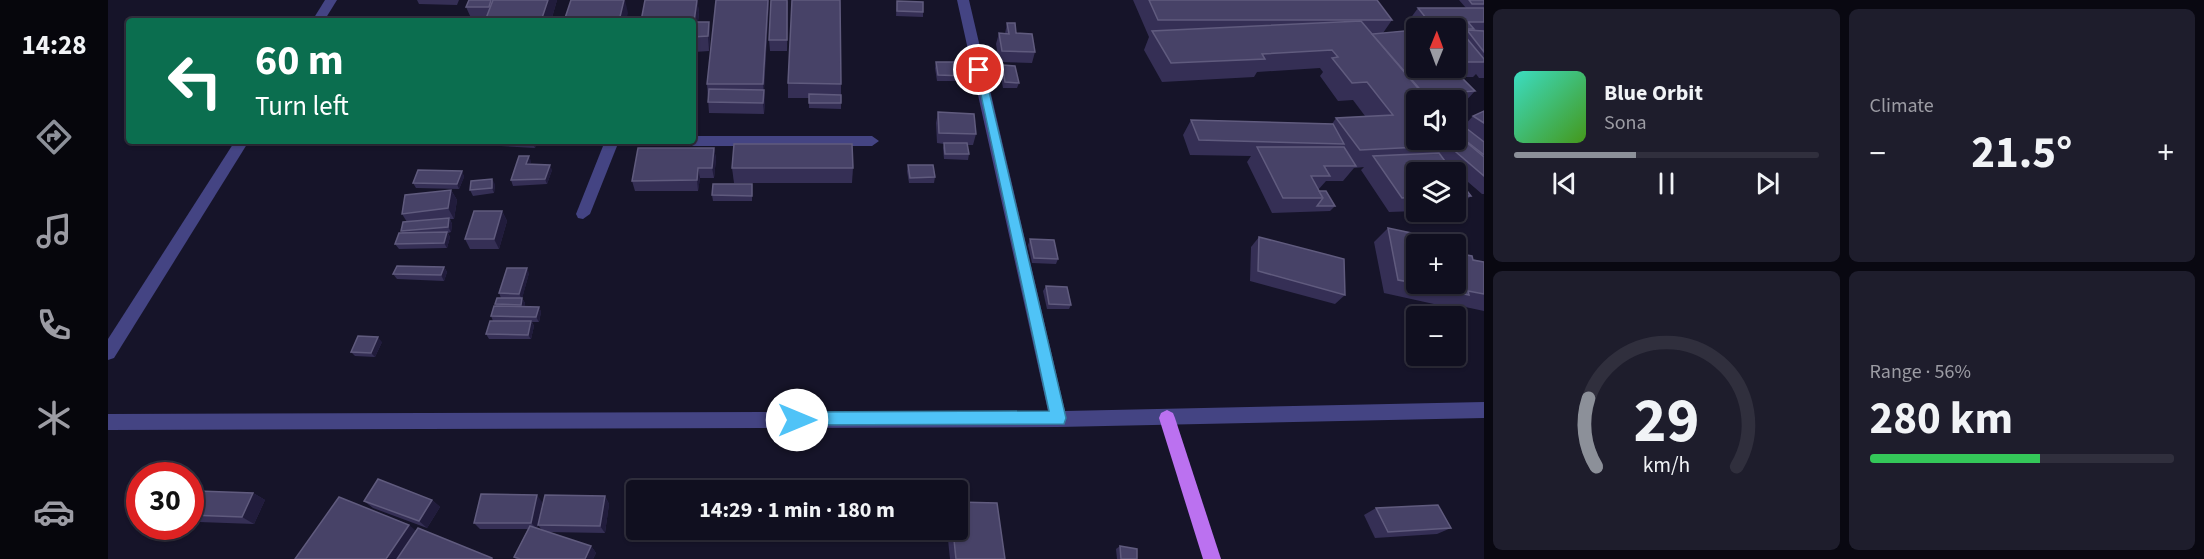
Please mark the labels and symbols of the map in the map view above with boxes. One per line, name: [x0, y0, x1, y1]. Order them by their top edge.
north arrow: [1406, 18, 1466, 78]
pin: [953, 44, 1004, 95]
position arrow: [765, 388, 829, 452]
speed limit sign: 30: [126, 462, 204, 540]

